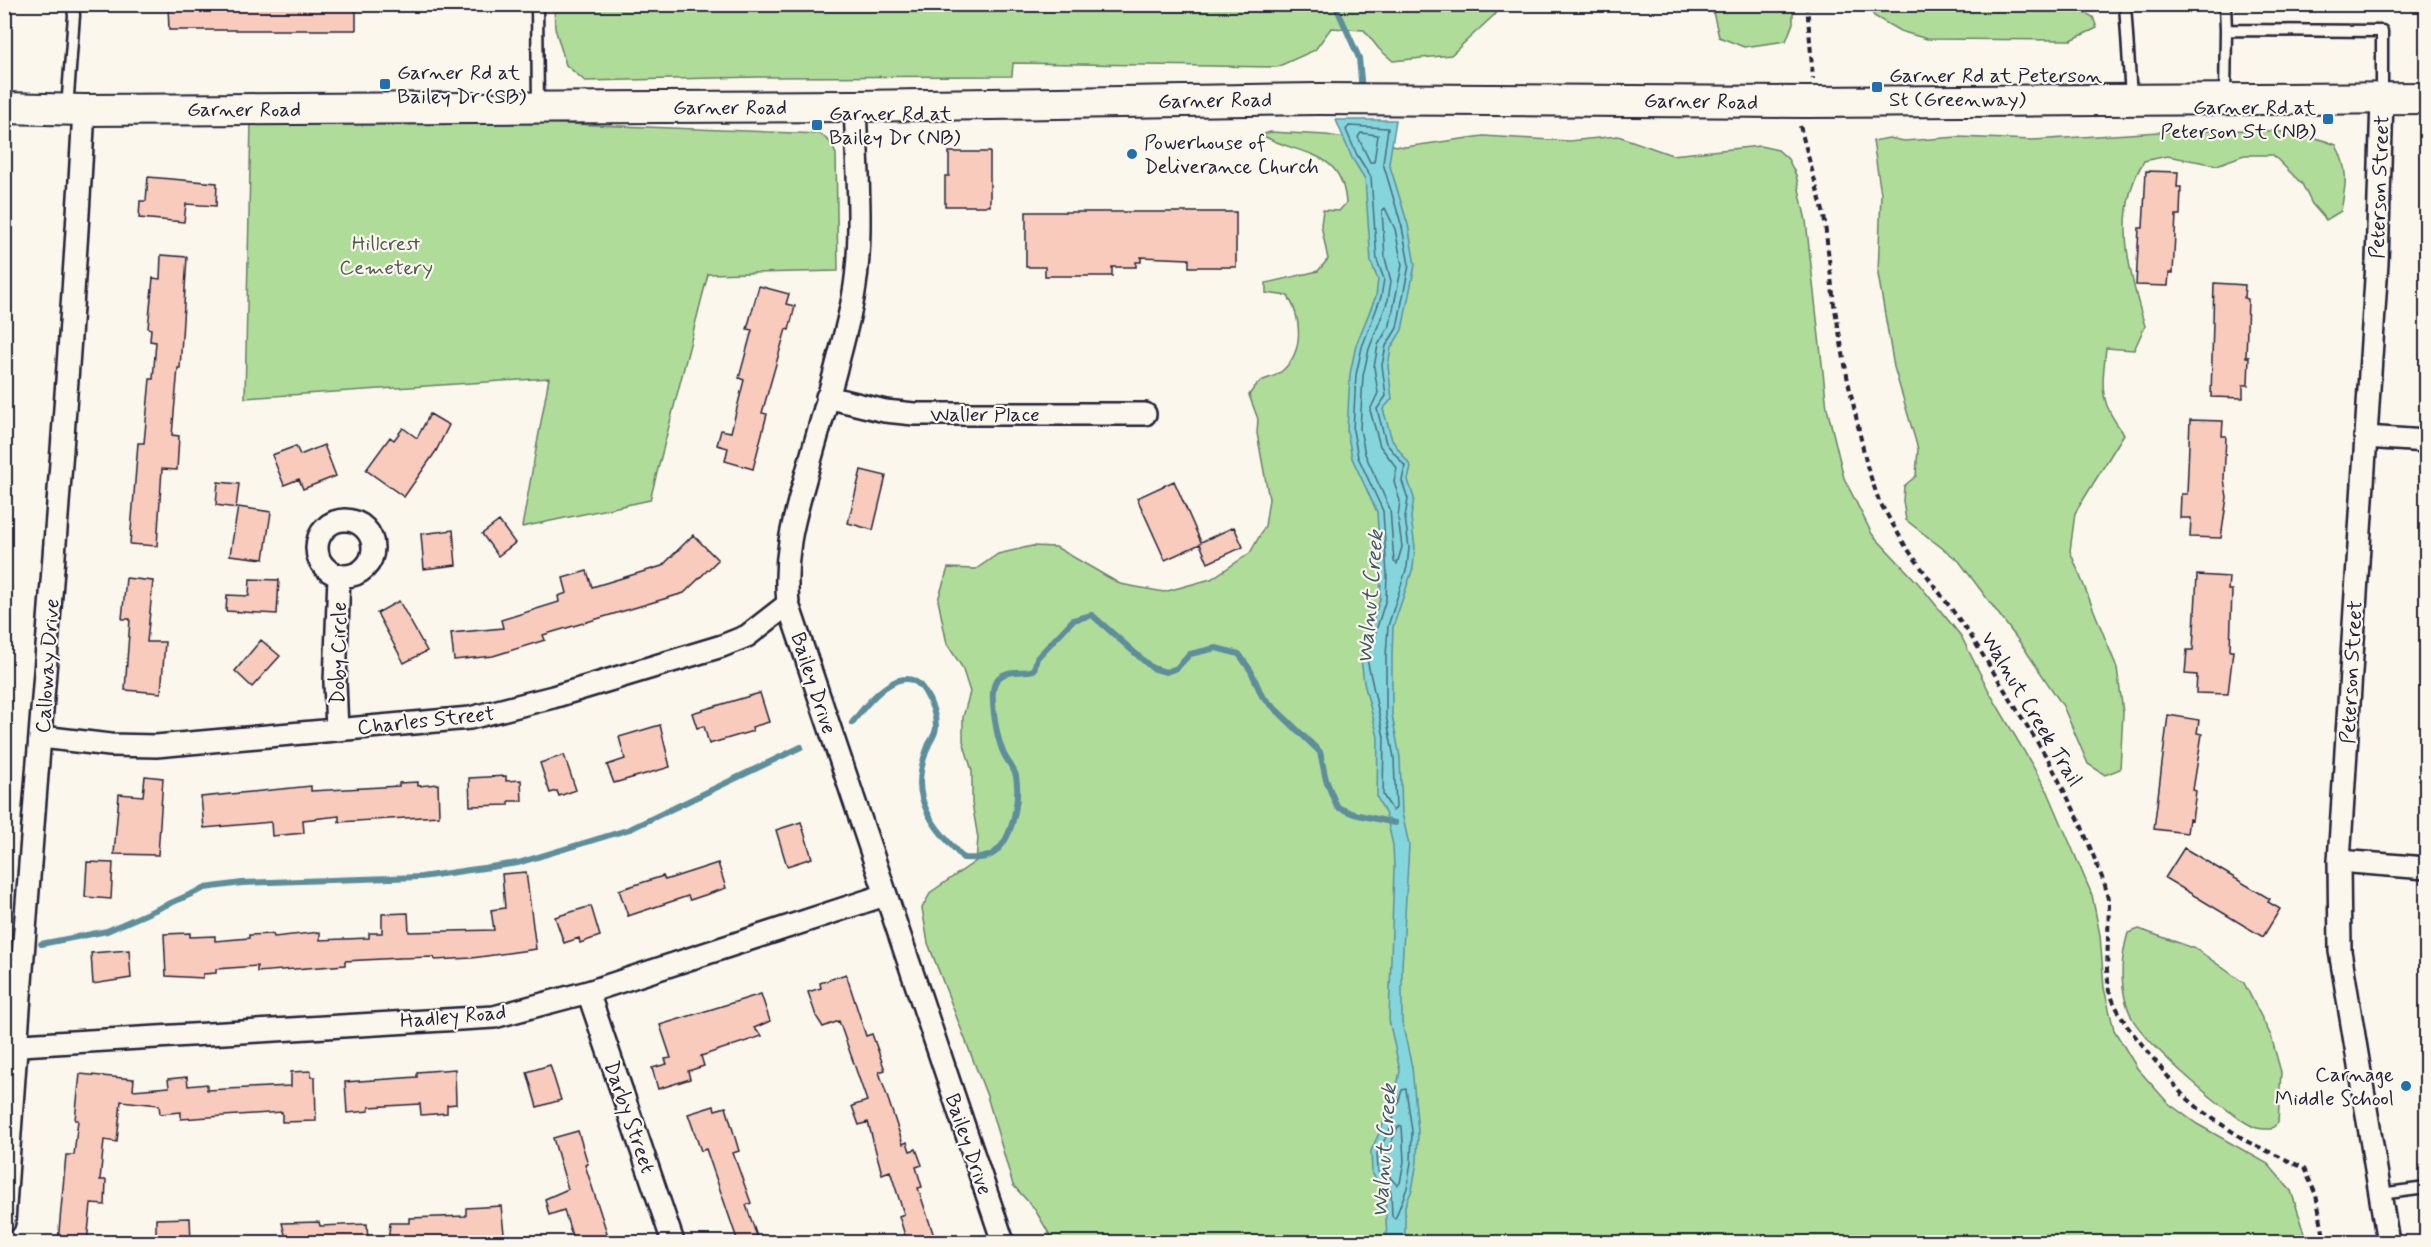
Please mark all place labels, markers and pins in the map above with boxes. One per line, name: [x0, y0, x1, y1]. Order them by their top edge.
place label: Garner Rd at Bailey Dr (SB): [397, 59, 527, 111]
place label: Garner Rd at Peterson St (Greenway): [1889, 62, 2103, 114]
marker: Garner Rd at Bailey Dr (SB): [378, 77, 392, 91]
marker: Garner Rd at Peterson St (Greenway): [1870, 80, 1884, 94]
place label: Garner Rd at Peterson St (NB): [2160, 94, 2317, 146]
place label: Garner Rd at Bailey Dr (NB): [829, 100, 961, 152]
marker: Garner Rd at Peterson St (NB): [2321, 112, 2335, 126]
marker: Garner Rd at Bailey Dr (NB): [810, 118, 824, 132]
place label: Powerhouse of Deliverance Church: [1144, 129, 1319, 181]
marker: Powerhouse of Deliverance Church: [1125, 147, 1139, 161]
place label: Carnage Middle School: [2275, 1061, 2394, 1113]
marker: Carnage Middle School: [2399, 1079, 2413, 1093]

